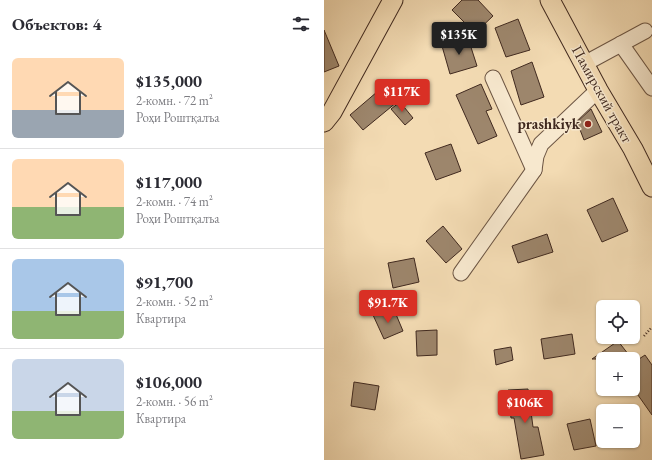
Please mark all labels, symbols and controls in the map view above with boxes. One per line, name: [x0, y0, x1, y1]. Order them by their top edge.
text: Объектов: 4: [12, 13, 102, 35]
icon: filters: [290, 13, 312, 35]
pin: $135K: [431, 22, 487, 56]
text: $135K: [441, 26, 477, 43]
street label: Памирский тракт: [568, 42, 637, 146]
text: $135,000: [136, 70, 202, 92]
icon: home: [44, 74, 92, 122]
pin: $117K: [374, 79, 430, 113]
text: $117K: [384, 83, 420, 100]
text: 2-комн. · 72 m²: [136, 92, 213, 109]
text: Роҳи Роштқалъа: [136, 109, 220, 126]
place label: prashkiyk: [517, 114, 581, 133]
marker: prashkiyk: [583, 119, 593, 129]
text: $117,000: [136, 171, 202, 193]
icon: home: [44, 175, 92, 223]
text: 2-комн. · 74 m²: [136, 193, 213, 210]
text: Роҳи Роштқалъа: [136, 210, 220, 227]
text: $91,700: [136, 271, 193, 293]
icon: home: [44, 275, 92, 323]
pin: $91.7K: [355, 290, 421, 324]
text: 2-комн. · 52 m²: [136, 293, 213, 310]
text: $91.7K: [368, 294, 408, 311]
map controls: [596, 300, 640, 448]
button: locate: [596, 300, 640, 344]
text: Квартира: [136, 310, 186, 327]
button: +: [596, 352, 640, 396]
text: $106,000: [136, 371, 202, 393]
icon: home: [44, 375, 92, 423]
pin: $106K: [497, 390, 553, 424]
text: 2-комн. · 56 m²: [136, 393, 213, 410]
text: $106K: [507, 394, 543, 411]
button: −: [596, 404, 640, 448]
text: Квартира: [136, 410, 186, 427]

